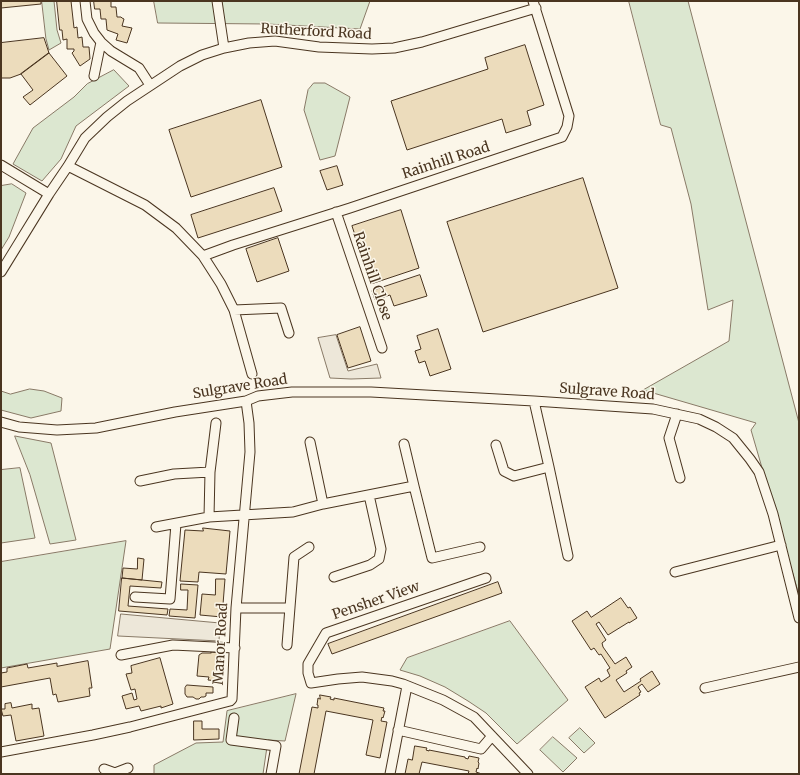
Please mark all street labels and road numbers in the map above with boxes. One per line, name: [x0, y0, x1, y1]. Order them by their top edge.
street label: Rutherford Road: [260, 21, 372, 43]
street label: Rainhill Road: [400, 139, 492, 183]
street label: Rainhill Close: [349, 229, 395, 323]
street label: Sulgrave Road: [191, 371, 289, 403]
street label: Sulgrave Road: [559, 380, 655, 404]
street label: Pensher View: [330, 578, 422, 624]
street label: Manor Road: [210, 602, 232, 686]

